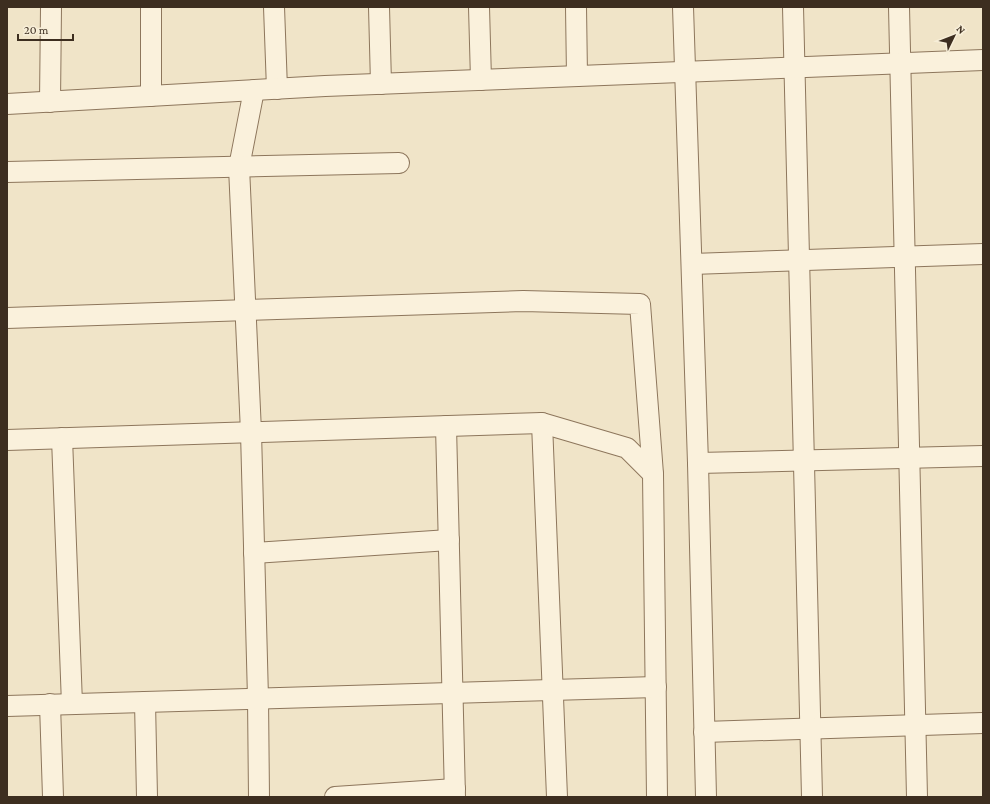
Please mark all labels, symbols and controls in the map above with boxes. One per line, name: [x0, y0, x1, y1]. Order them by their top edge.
scale bar: [18, 16, 73, 42]
north arrow: [934, 16, 974, 56]
text: N: [954, 22, 969, 36]
text: 20 m: [24, 23, 49, 37]

